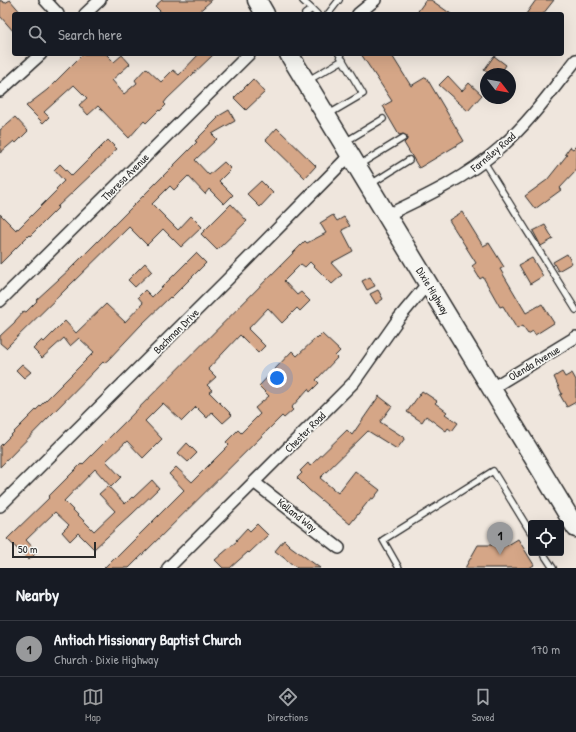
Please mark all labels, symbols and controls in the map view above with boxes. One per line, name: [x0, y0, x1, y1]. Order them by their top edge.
search box: [12, 12, 564, 56]
icon: search: [26, 23, 48, 45]
text: Search here: [58, 24, 122, 45]
north arrow: [480, 68, 516, 104]
street label: Farnsley Road: [467, 129, 519, 175]
street label: Theresa Avenue: [98, 150, 152, 204]
street label: Dixie Highway: [413, 265, 453, 318]
street label: Bachman Drive: [150, 305, 202, 357]
street label: Olenda Avenue: [506, 342, 563, 384]
your location: [267, 368, 287, 388]
street label: Chester Road: [282, 408, 329, 455]
street label: Kelland Way: [274, 495, 320, 535]
map controls: [528, 520, 564, 556]
button: locate: [528, 520, 564, 556]
pin: 1: [487, 522, 513, 555]
scale bar: [12, 540, 96, 559]
text: 50 m: [18, 542, 38, 556]
text: Nearby: [16, 583, 59, 606]
text: Antioch Missionary Baptist Church: [54, 629, 241, 650]
text: 1: [27, 640, 31, 658]
text: 170 m: [531, 640, 560, 658]
text: Church · Dixie Highway: [54, 650, 159, 668]
tab: Map: [82, 686, 104, 724]
tab: Directions: [268, 686, 308, 724]
tab: Saved: [472, 686, 494, 724]

